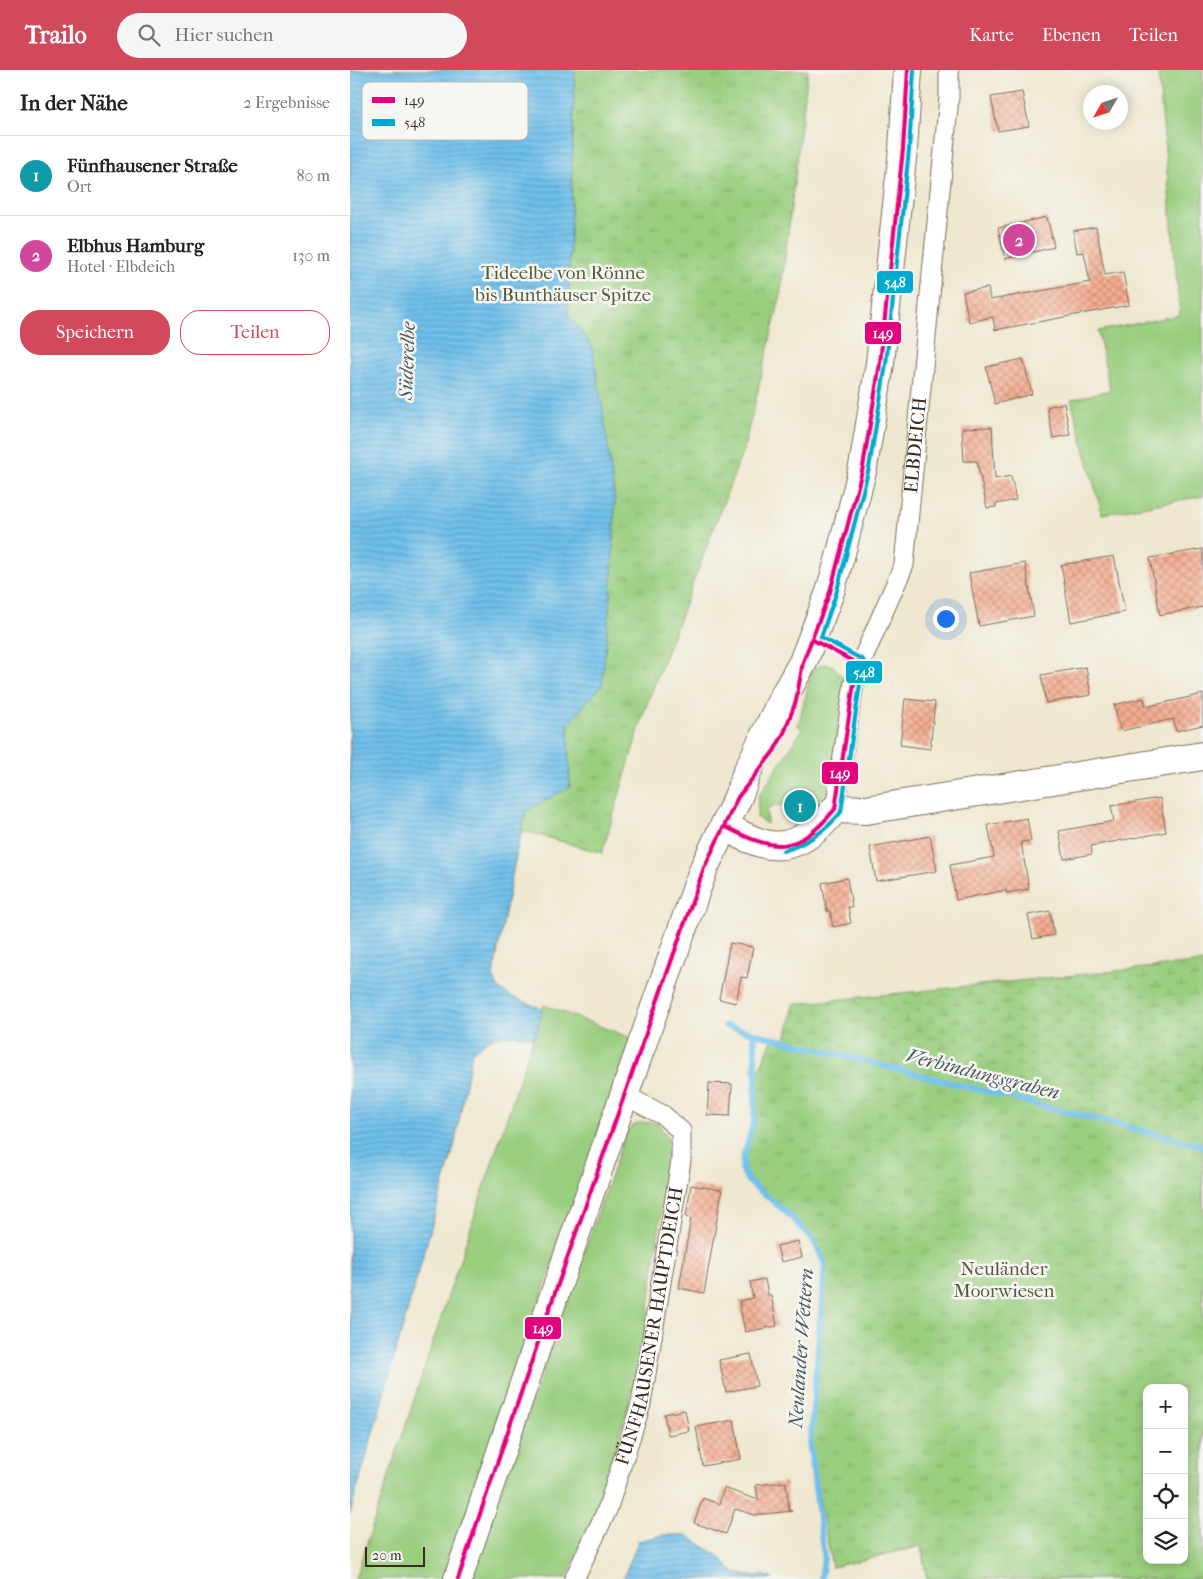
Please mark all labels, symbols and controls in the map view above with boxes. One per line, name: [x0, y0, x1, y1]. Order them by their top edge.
search box: [117, 13, 467, 58]
text: Trailo: [25, 21, 87, 49]
icon: search: [135, 21, 163, 49]
text: Hier suchen: [175, 24, 274, 46]
text: Karte: [969, 25, 1014, 46]
text: Ebenen: [1042, 25, 1101, 46]
text: Teilen: [1129, 25, 1178, 46]
legend: [362, 82, 528, 140]
north arrow: [1083, 85, 1128, 130]
text: In der Nähe: [20, 91, 128, 115]
text: 149: [404, 92, 425, 109]
text: 2 Ergebnisse: [243, 93, 330, 112]
text: 548: [404, 114, 425, 131]
text: Fünfhausener Straße: [67, 155, 238, 177]
text: 1: [33, 166, 39, 185]
text: 80 m: [296, 166, 330, 185]
text: Ort: [67, 177, 92, 196]
pin: 2: [1003, 221, 1035, 259]
text: Elbhus Hamburg: [67, 235, 204, 257]
text: 2: [32, 246, 40, 265]
text: 130 m: [292, 246, 330, 265]
text: Hotel · Elbdeich: [67, 257, 175, 276]
park label: Tideelbe von Rönne bis Bunthäuser Spitze: [474, 262, 651, 306]
line badge: 548: [876, 270, 914, 294]
text: 548: [884, 274, 906, 291]
button: Speichern: [20, 310, 170, 355]
button: Teilen: [180, 310, 330, 355]
water label: Süderelbe: [394, 321, 420, 401]
line badge: 149: [864, 321, 902, 345]
text: 149: [873, 325, 893, 342]
street label: ELBDEICH: [900, 396, 931, 494]
your location: [933, 606, 959, 632]
line badge: 548: [845, 660, 883, 684]
text: 548: [853, 664, 875, 681]
line badge: 149: [821, 761, 859, 785]
text: 149: [830, 765, 850, 782]
pin: 1: [784, 787, 816, 825]
water label: Verbindungsgraben: [904, 1044, 1062, 1104]
street label: FÜNFHAUSENER HAUPTDEICH: [611, 1185, 688, 1468]
park label: Neuländer Moorwiesen: [954, 1258, 1054, 1302]
water label: Neulander Wettern: [784, 1267, 818, 1430]
line badge: 149: [524, 1316, 562, 1340]
text: 149: [533, 1320, 553, 1337]
map controls: [1143, 1384, 1188, 1564]
button: +: [1143, 1384, 1188, 1429]
button: −: [1143, 1429, 1188, 1474]
button: locate: [1143, 1474, 1188, 1519]
button: layers: [1143, 1519, 1188, 1564]
scale bar: [365, 1544, 425, 1567]
text: 20 m: [372, 1547, 402, 1564]

